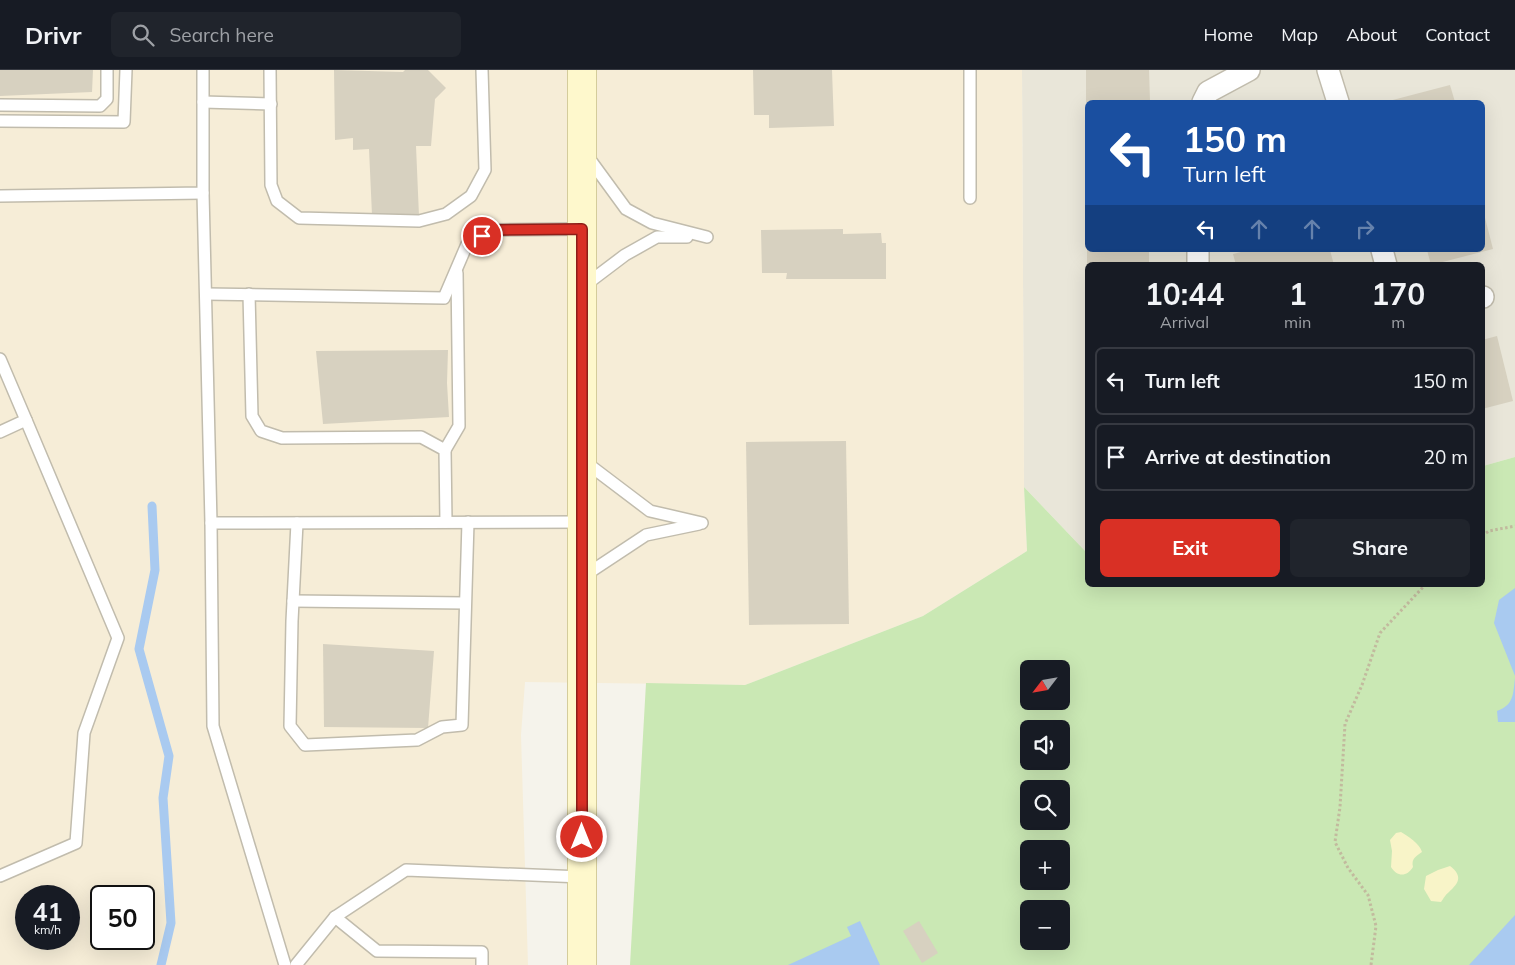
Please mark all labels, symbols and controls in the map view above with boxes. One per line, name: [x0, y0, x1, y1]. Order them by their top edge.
search box: [111, 12, 461, 57]
text: Drivr: [25, 20, 81, 50]
icon: search: [129, 21, 157, 49]
text: Search here: [169, 23, 274, 47]
text: Home: [1203, 23, 1253, 46]
text: Map: [1281, 23, 1318, 46]
text: About: [1346, 23, 1397, 46]
text: Contact: [1425, 23, 1490, 46]
text: 150 m: [1183, 117, 1287, 161]
icon: left: [1100, 120, 1165, 185]
text: Turn left: [1183, 160, 1266, 188]
pin: [461, 215, 503, 257]
icon: left: [1192, 215, 1220, 243]
icon: ahead: [1245, 215, 1273, 243]
icon: ahead: [1298, 215, 1326, 243]
icon: right: [1351, 215, 1379, 243]
icon: arrive: [468, 222, 496, 250]
text: 10:44: [1145, 275, 1224, 313]
text: 1: [1289, 275, 1307, 313]
text: 170: [1371, 275, 1425, 313]
text: Arrival: [1160, 312, 1209, 332]
text: min: [1284, 312, 1311, 332]
text: m: [1391, 312, 1405, 332]
icon: left: [1102, 367, 1130, 395]
text: Turn left: [1145, 369, 1220, 393]
text: 150 m: [1412, 369, 1468, 393]
icon: arrive: [1102, 443, 1130, 471]
text: Arrive at destination: [1145, 445, 1331, 469]
text: 20 m: [1424, 445, 1468, 469]
button: Exit: [1100, 519, 1280, 577]
button: Share: [1290, 519, 1470, 577]
north arrow: [1020, 660, 1070, 710]
map controls: [1020, 660, 1070, 950]
button: sound: [1020, 720, 1070, 770]
button: search: [1020, 780, 1070, 830]
position arrow: [555, 810, 607, 862]
button: +: [1020, 840, 1070, 890]
speed limit sign: 50: [90, 885, 155, 950]
text: 41: [32, 896, 63, 927]
button: −: [1020, 900, 1070, 950]
text: km/h: [34, 922, 61, 937]

